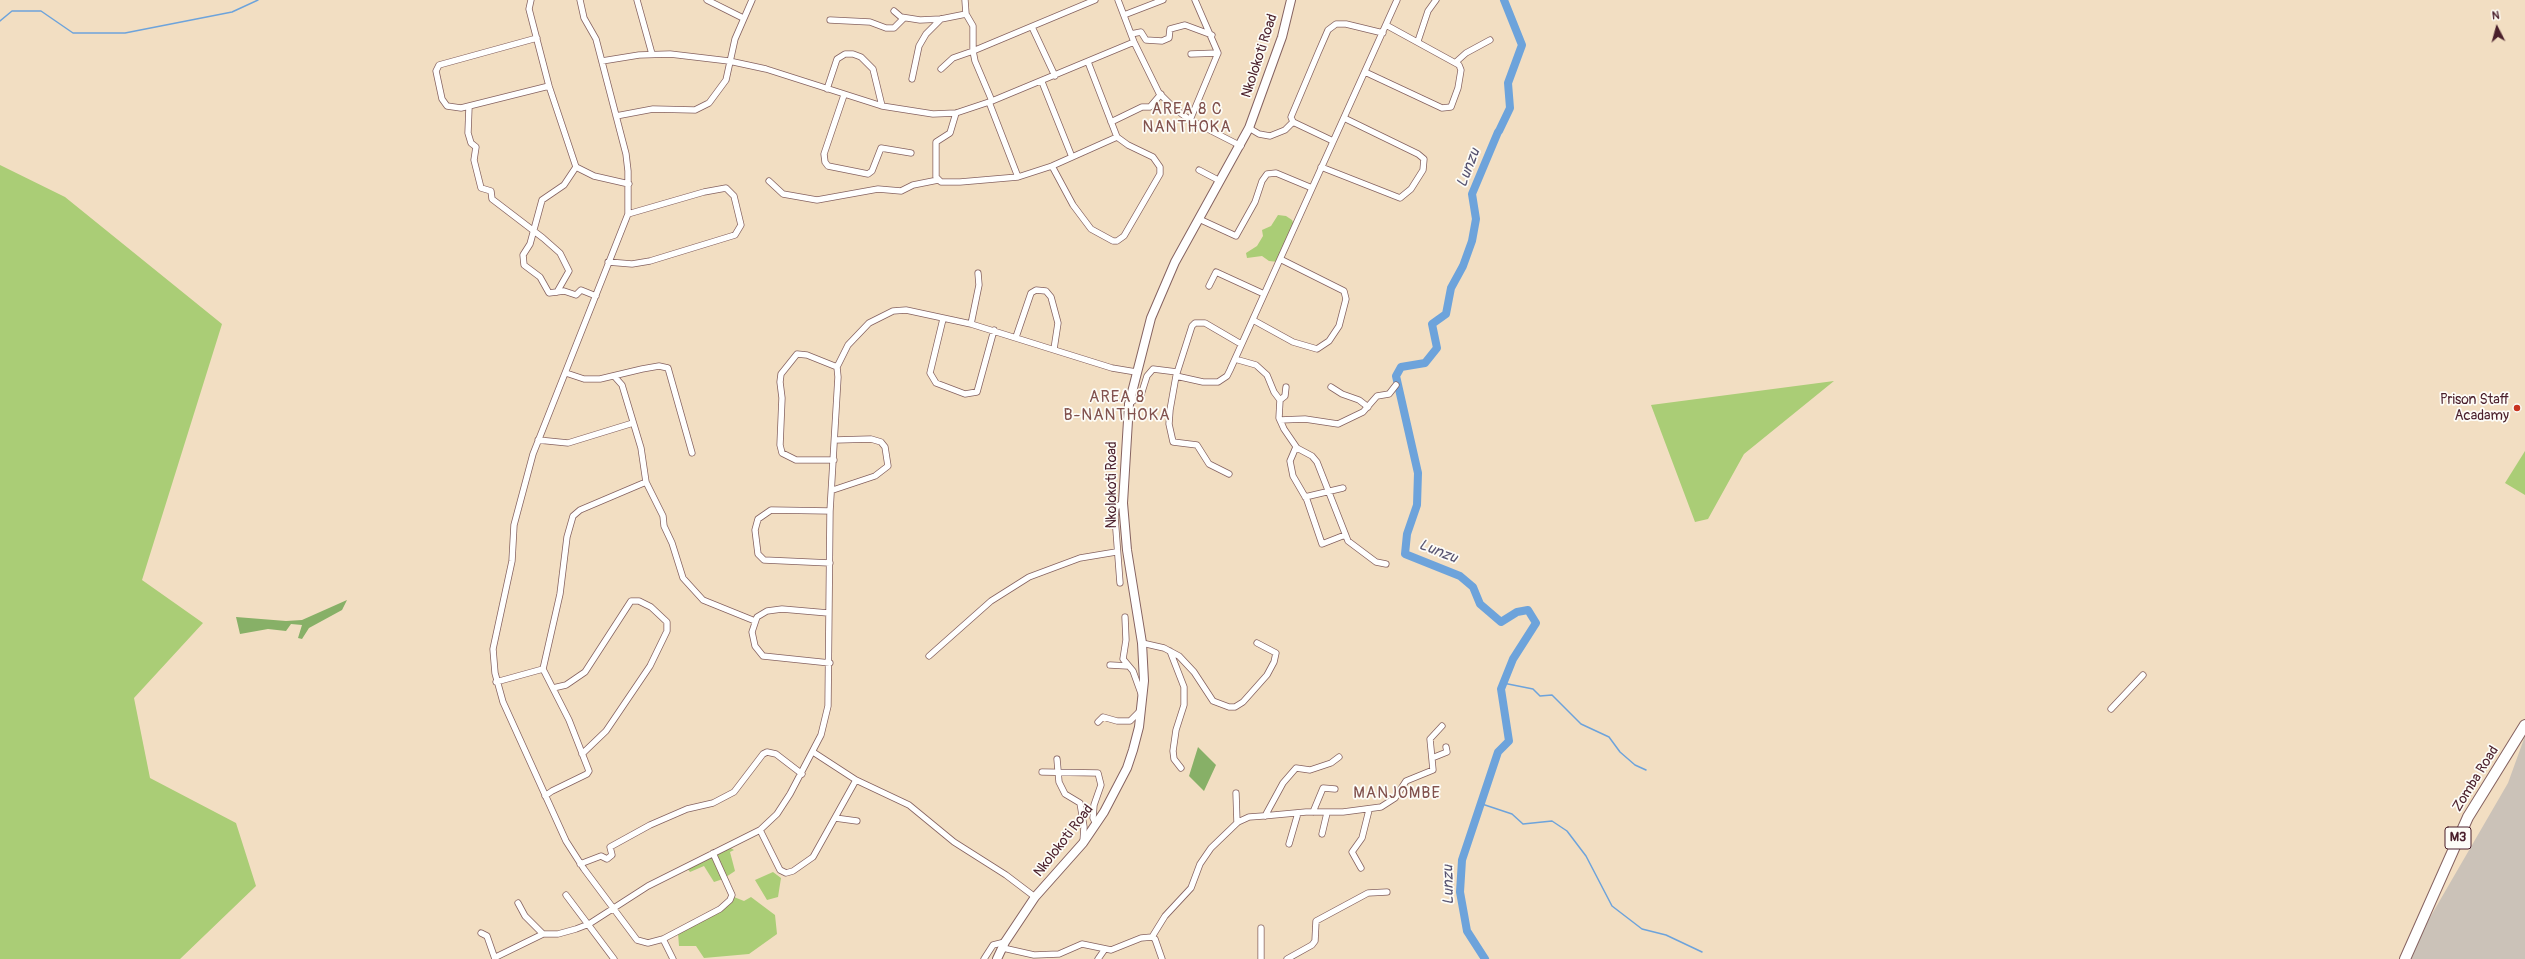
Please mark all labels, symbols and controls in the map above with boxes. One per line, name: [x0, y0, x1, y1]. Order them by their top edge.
north arrow: [2477, 8, 2517, 48]
text: N: [2491, 9, 2500, 22]
street label: Nkolokoti Road: [1239, 12, 1281, 100]
district label: AREA 8 C NANTHOKA: [1142, 100, 1232, 138]
water label: Lunzu: [1453, 146, 1485, 190]
district label: AREA 8 B-NANTHOKA: [1063, 388, 1171, 426]
place label: Prison Staff Acadamy: [2440, 392, 2509, 424]
marker: Prison Staff Acadamy: [2512, 403, 2522, 413]
street label: Nkolokoti Road: [1104, 441, 1120, 529]
water label: Lunzu: [1416, 536, 1460, 568]
street label: Zomba Road: [2449, 743, 2503, 815]
district label: MANJOMBE: [1353, 784, 1441, 804]
street label: Nkolokoti Road: [1031, 801, 1097, 881]
road number: M3: [2445, 827, 2471, 849]
water label: Lunzu: [1440, 865, 1458, 905]

